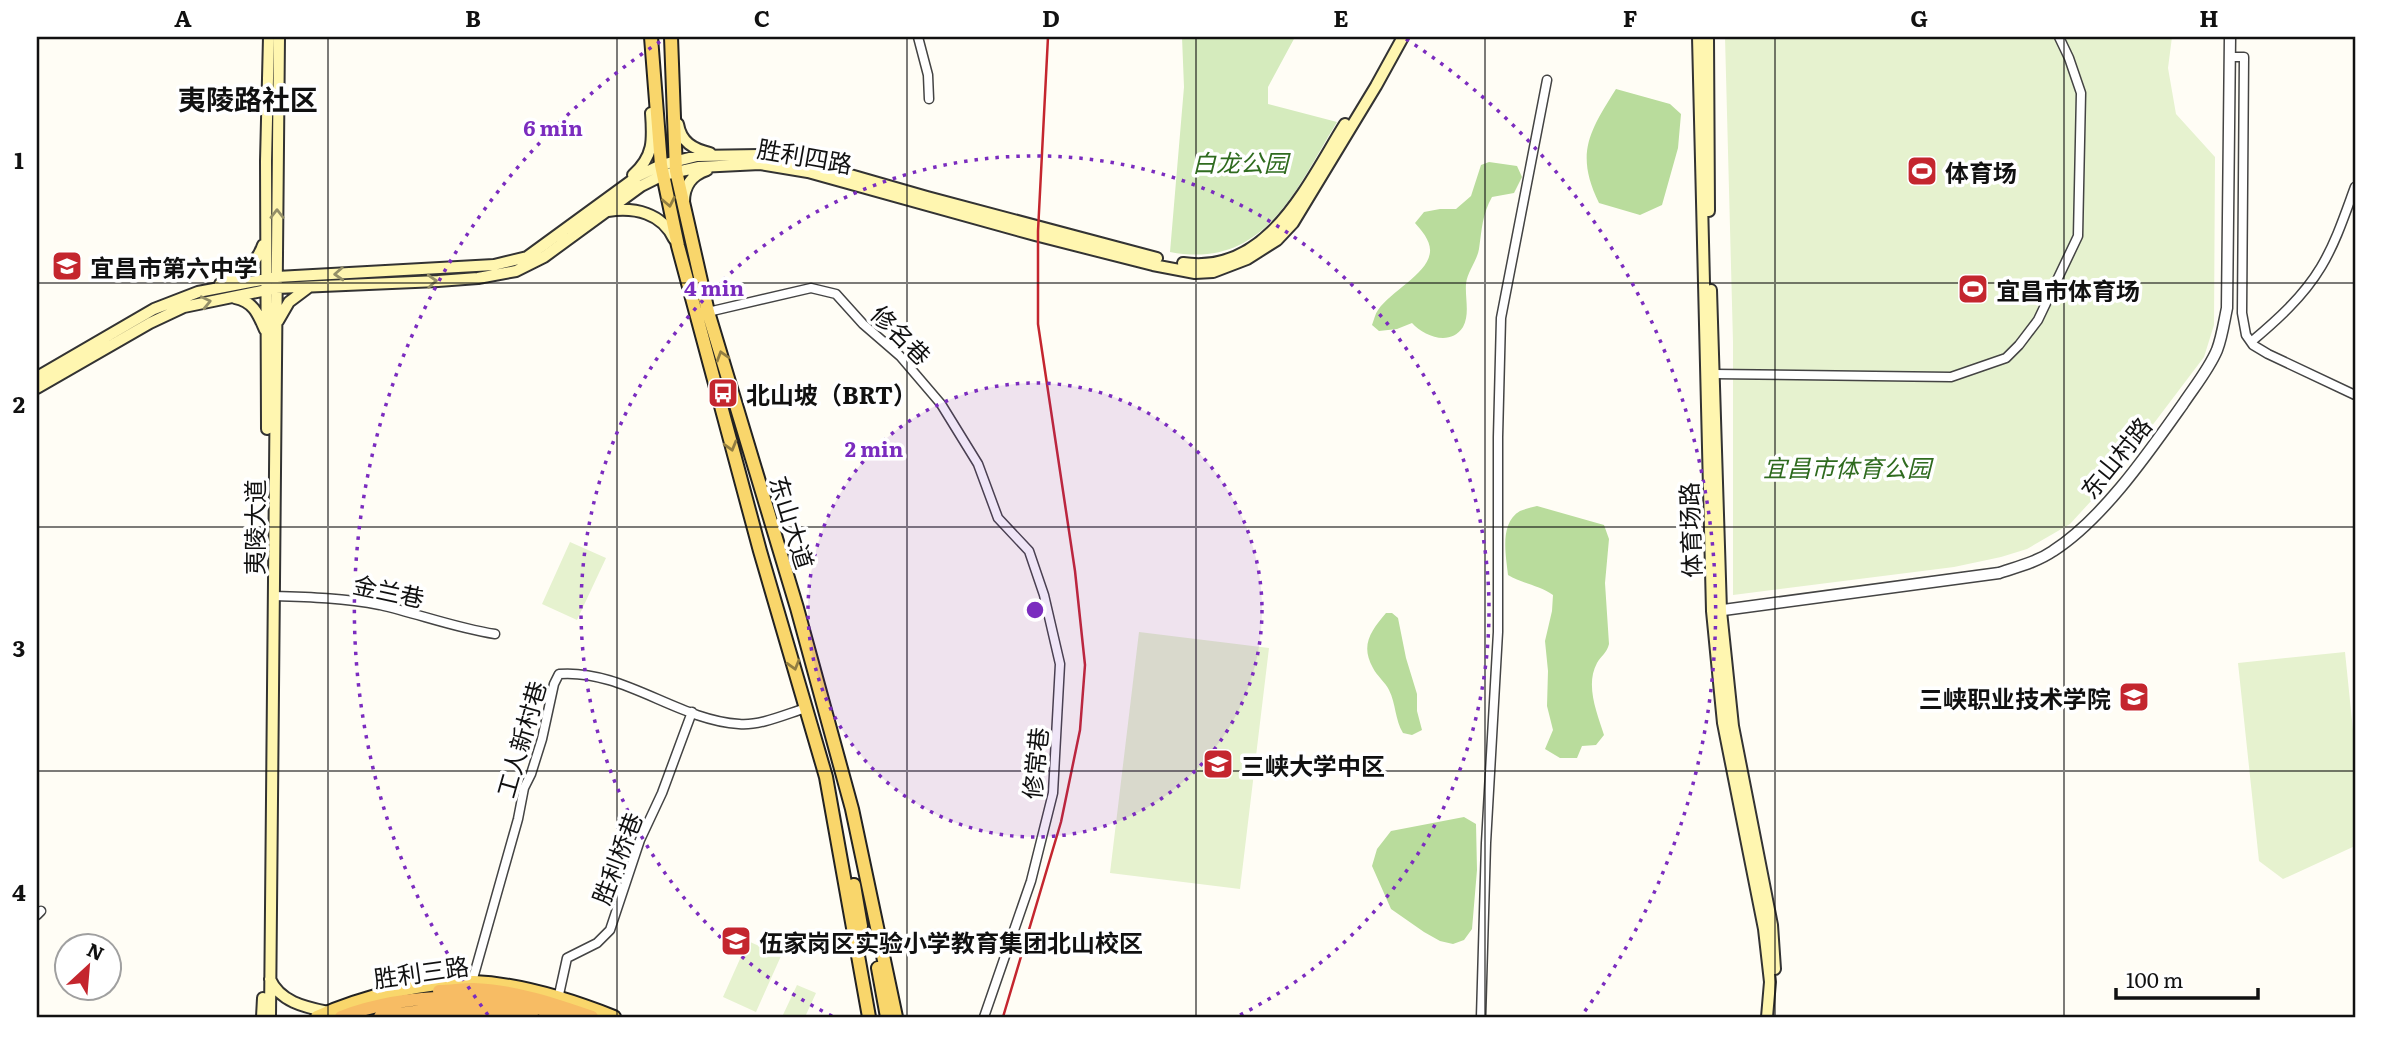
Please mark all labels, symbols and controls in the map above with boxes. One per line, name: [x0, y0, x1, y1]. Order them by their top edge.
text: A: [174, 0, 192, 34]
text: B: [465, 0, 481, 34]
text: C: [754, 0, 770, 34]
text: D: [1042, 0, 1060, 34]
text: E: [1333, 0, 1349, 34]
text: F: [1623, 0, 1638, 34]
text: G: [1910, 0, 1928, 34]
text: H: [2199, 0, 2219, 34]
district label: 夷陵路社区: [178, 77, 318, 119]
text: 6 min: [523, 111, 583, 142]
street label: 胜利四路: [755, 129, 855, 181]
text: 1: [14, 142, 24, 176]
park label: 白龙公园: [1192, 144, 1291, 179]
sports icon: 体育场: [1905, 154, 1939, 188]
place label: 体育场: [1945, 154, 2017, 189]
one-way arrow: [660, 196, 675, 208]
one-way arrow: [269, 208, 285, 219]
school or university icon: 宜昌市第六中学: [50, 249, 84, 283]
place label: 宜昌市第六中学: [90, 249, 258, 284]
one-way arrow: [333, 266, 344, 281]
text: 4 min: [684, 271, 744, 302]
sports icon: 宜昌市体育场: [1956, 272, 1990, 306]
place label: 宜昌市体育场: [1996, 272, 2140, 307]
one-way arrow: [427, 274, 438, 289]
one-way arrow: [200, 296, 212, 310]
street label: 修名巷: [864, 296, 940, 372]
one-way arrow: [715, 350, 730, 362]
bus stop icon: 北山坡（BRT）: [706, 376, 740, 410]
place label: 北山坡（BRT）: [746, 376, 917, 411]
text: 2: [13, 386, 25, 420]
street label: 东山村路: [2071, 409, 2159, 505]
text: 2 min: [845, 432, 904, 463]
one-way arrow: [723, 440, 737, 452]
park label: 宜昌市体育公园: [1763, 449, 1934, 484]
street label: 东山大道: [762, 471, 824, 573]
street label: 夷陵大道: [236, 479, 271, 575]
street label: 体育场路: [1670, 481, 1708, 579]
street label: 金兰巷: [350, 565, 428, 615]
centre of rings: [1023, 598, 1047, 622]
text: 3: [13, 630, 25, 664]
one-way arrow: [785, 658, 800, 670]
street label: 工人新村巷: [487, 677, 553, 801]
place label: 三峡职业技术学院: [1919, 680, 2111, 715]
school or university icon: 三峡职业技术学院: [2117, 680, 2151, 714]
street label: 修常巷: [1013, 725, 1055, 801]
school or university icon: 三峡大学中区: [1201, 747, 1235, 781]
place label: 三峡大学中区: [1241, 747, 1385, 782]
street label: 胜利桥巷: [582, 807, 650, 909]
text: 4: [12, 874, 26, 908]
school or university icon: 伍家岗区实验小学教育集团北山校区: [719, 924, 753, 958]
place label: 伍家岗区实验小学教育集团北山校区: [759, 924, 1143, 959]
north arrow: [52, 932, 122, 1002]
text: N: [83, 935, 109, 967]
street label: 胜利三路: [371, 947, 471, 995]
scale bar: [2116, 956, 2257, 1000]
text: 100 m: [2126, 963, 2183, 994]

